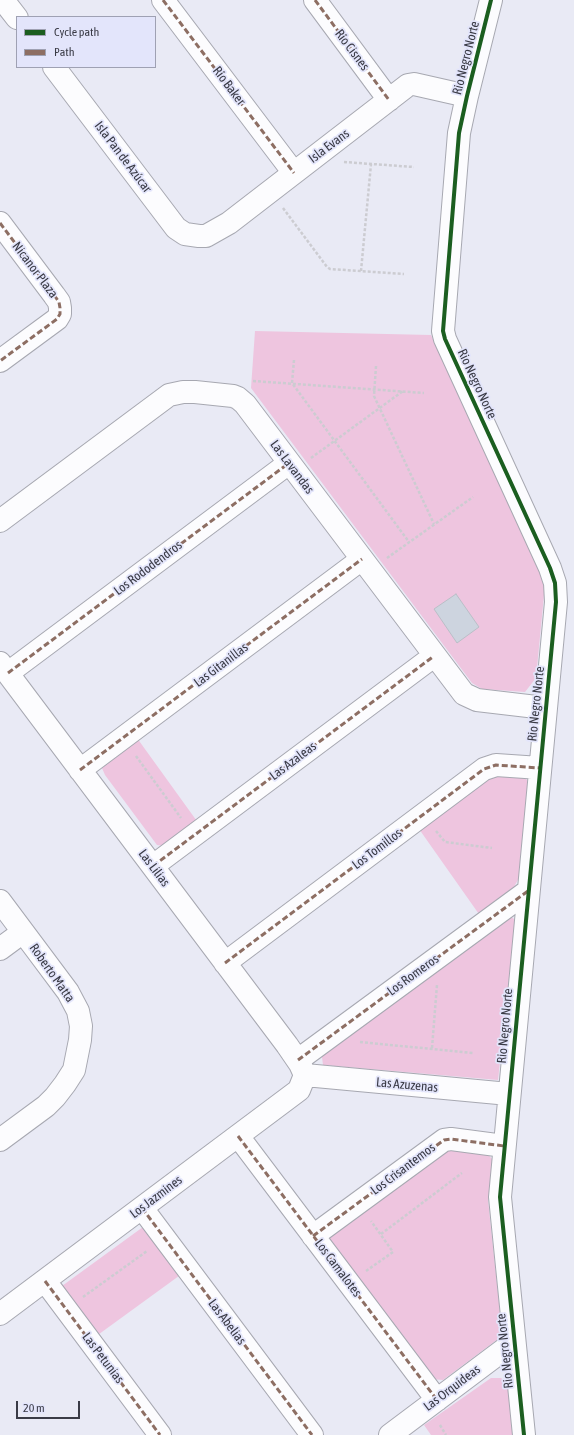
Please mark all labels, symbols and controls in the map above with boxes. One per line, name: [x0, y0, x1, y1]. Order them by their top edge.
legend: [16, 16, 156, 68]
street label: Rio Negro Norte: [449, 20, 483, 96]
text: Cycle path: [54, 25, 99, 39]
street label: Río Cisnes: [331, 26, 373, 74]
text: Path: [54, 45, 75, 59]
street label: Río Baker: [209, 63, 249, 109]
street label: Isla Pan de Azúcar: [91, 118, 155, 196]
street label: Isla Evans: [306, 126, 352, 166]
street label: Nicanor Plaza: [9, 239, 61, 301]
street label: Rio Negro Norte: [454, 347, 500, 421]
street label: Las Lavandas: [267, 437, 317, 497]
street label: Los Rododendros: [111, 537, 185, 599]
street label: Las Gitanillas: [191, 640, 251, 690]
street label: Rio Negro Norte: [524, 666, 548, 742]
street label: Las Azaleas: [267, 738, 319, 784]
street label: Los Tomillos: [349, 825, 405, 873]
street label: Las Lilias: [135, 846, 173, 890]
street label: Roberto Matta: [26, 941, 78, 1005]
street label: Los Romeros: [384, 951, 442, 999]
street label: Rio Negro Norte: [494, 988, 516, 1064]
street label: Las Azuzenas: [375, 1075, 439, 1095]
street label: Los Crisantemos: [368, 1140, 438, 1198]
street label: Los Jazmines: [127, 1172, 185, 1222]
street label: Los Camalotes: [311, 1236, 365, 1300]
street label: Las Abelias: [205, 1296, 249, 1348]
street label: Rio Negro Norte: [493, 1313, 517, 1389]
street label: Las Petunias: [79, 1330, 127, 1386]
street label: Las Orquídeas: [421, 1362, 483, 1414]
scale bar: [18, 1393, 82, 1419]
text: 20 m: [23, 1401, 45, 1415]

